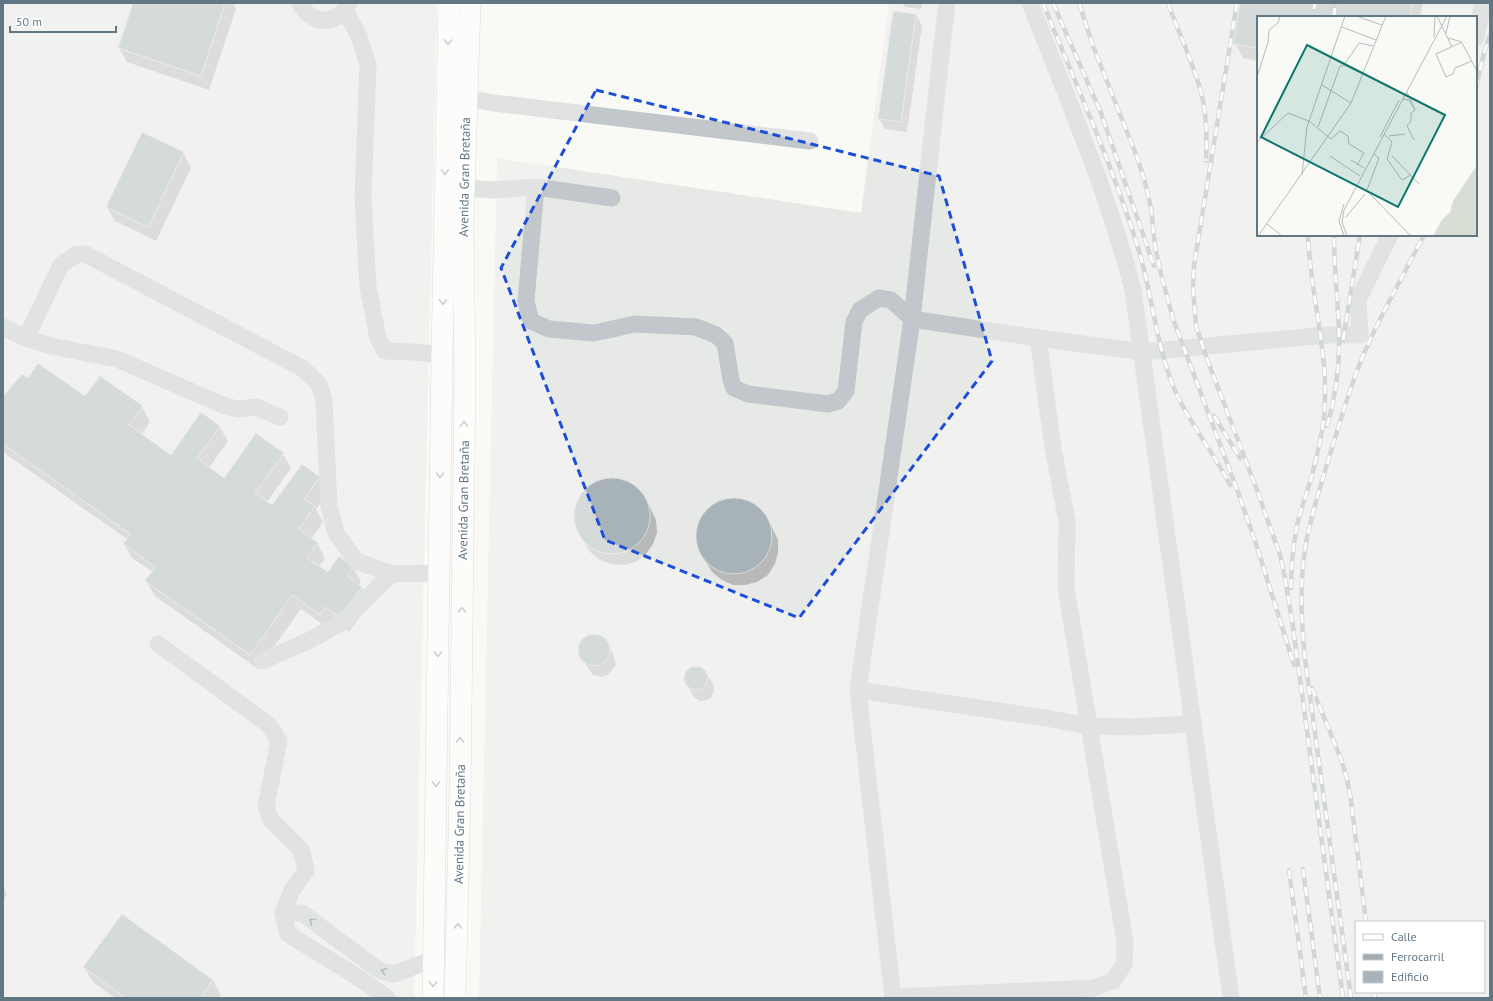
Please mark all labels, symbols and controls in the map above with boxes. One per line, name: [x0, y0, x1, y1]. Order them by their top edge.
scale bar: [10, 8, 116, 34]
text: 50 m: [16, 14, 42, 29]
inset map: [1257, 16, 1477, 236]
one-way arrow: [444, 39, 452, 45]
street label: Avenida Gran Bretaña: [455, 117, 474, 237]
one-way arrow: [441, 169, 449, 175]
one-way arrow: [439, 299, 447, 305]
one-way arrow: [460, 421, 468, 427]
street label: Avenida Gran Bretaña: [454, 440, 473, 560]
one-way arrow: [436, 472, 444, 478]
one-way arrow: [458, 607, 466, 613]
one-way arrow: [433, 651, 442, 657]
one-way arrow: [456, 737, 465, 743]
street label: Avenida Gran Bretaña: [450, 764, 469, 884]
one-way arrow: [432, 781, 440, 787]
one-way arrow: [310, 919, 317, 926]
legend: [1355, 921, 1485, 993]
one-way arrow: [453, 923, 462, 929]
text: Calle: [1391, 929, 1417, 944]
text: Ferrocarril: [1391, 949, 1445, 964]
one-way arrow: [381, 967, 388, 976]
text: Edificio: [1391, 969, 1429, 984]
one-way arrow: [429, 981, 437, 987]

